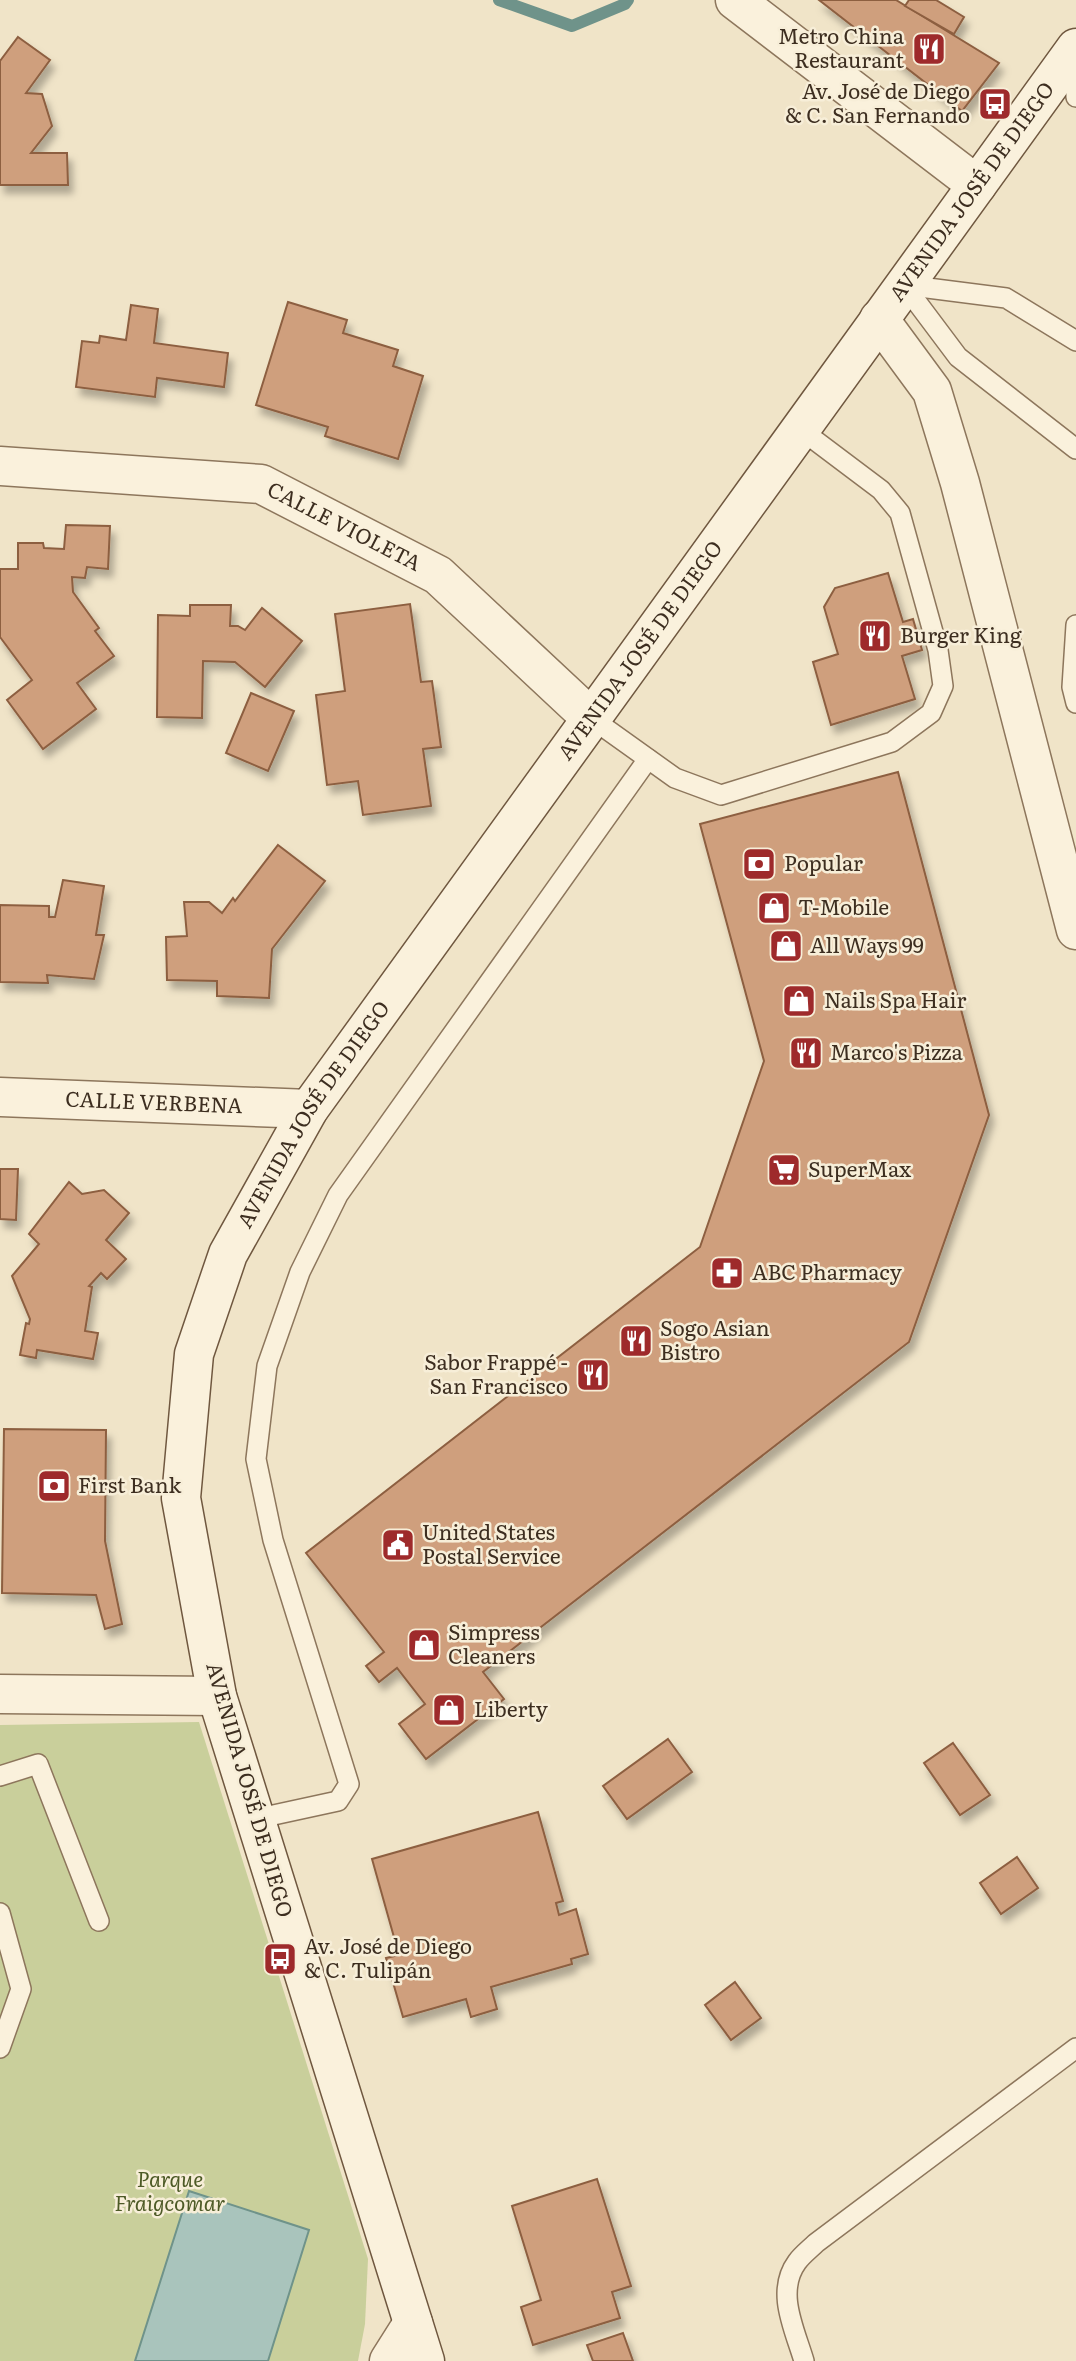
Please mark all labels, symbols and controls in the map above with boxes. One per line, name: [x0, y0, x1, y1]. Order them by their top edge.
place label: Metro China Restaurant: [778, 19, 905, 74]
restaurant icon: Metro China Restaurant: [910, 30, 948, 68]
place label: Av. José de Diego & C. San Fernando: [785, 74, 970, 129]
street label: AVENIDA JOSÉ DE DIEGO: [880, 74, 1060, 307]
bus stop icon: Av. José de Diego & C. San Fernando: [976, 85, 1014, 123]
street label: CALLE VIOLETA: [263, 472, 428, 577]
street label: AVENIDA JOSÉ DE DIEGO: [548, 533, 728, 765]
restaurant icon: Burger King: [856, 617, 894, 655]
place label: Burger King: [900, 618, 1022, 649]
bank icon: Popular: [740, 845, 778, 883]
place label: Popular: [784, 846, 863, 877]
shop icon: T-Mobile: [755, 889, 793, 927]
place label: T-Mobile: [798, 890, 889, 921]
shop icon: All Ways 99: [767, 927, 805, 965]
place label: All Ways 99: [810, 928, 924, 959]
shop icon: Nails Spa Hair: [780, 982, 818, 1020]
place label: Nails Spa Hair: [824, 983, 966, 1014]
street label: AVENIDA JOSÉ DE DIEGO: [228, 993, 396, 1233]
restaurant icon: Marco's Pizza: [787, 1034, 825, 1072]
place label: Marco's Pizza: [830, 1035, 964, 1066]
street label: CALLE VERBENA: [65, 1082, 244, 1119]
supermarket icon: SuperMax: [765, 1151, 803, 1189]
place label: SuperMax: [808, 1152, 911, 1183]
pharmacy icon: ABC Pharmacy: [708, 1254, 746, 1292]
place label: ABC Pharmacy: [752, 1255, 903, 1286]
place label: Sogo Asian Bistro: [660, 1311, 770, 1366]
restaurant icon: Sogo Asian Bistro: [617, 1322, 655, 1360]
place label: Sabor Frappé - San Francisco: [424, 1345, 568, 1400]
restaurant icon: Sabor Frappé - San Francisco: [574, 1356, 612, 1394]
bank icon: First Bank: [35, 1467, 73, 1505]
place label: First Bank: [78, 1468, 182, 1499]
place label: United States Postal Service: [422, 1515, 561, 1570]
public building icon: United States Postal Service: [379, 1526, 417, 1564]
place label: Simpress Cleaners: [448, 1615, 540, 1670]
shop icon: Simpress Cleaners: [405, 1626, 443, 1664]
street label: AVENIDA JOSÉ DE DIEGO: [200, 1658, 303, 1920]
shop icon: Liberty: [430, 1691, 468, 1729]
place label: Liberty: [474, 1692, 549, 1723]
place label: Av. José de Diego & C. Tulipán: [304, 1929, 472, 1984]
bus stop icon: Av. José de Diego & C. Tulipán: [261, 1940, 299, 1978]
park label: Parque Fraigcomar: [114, 2162, 226, 2217]

